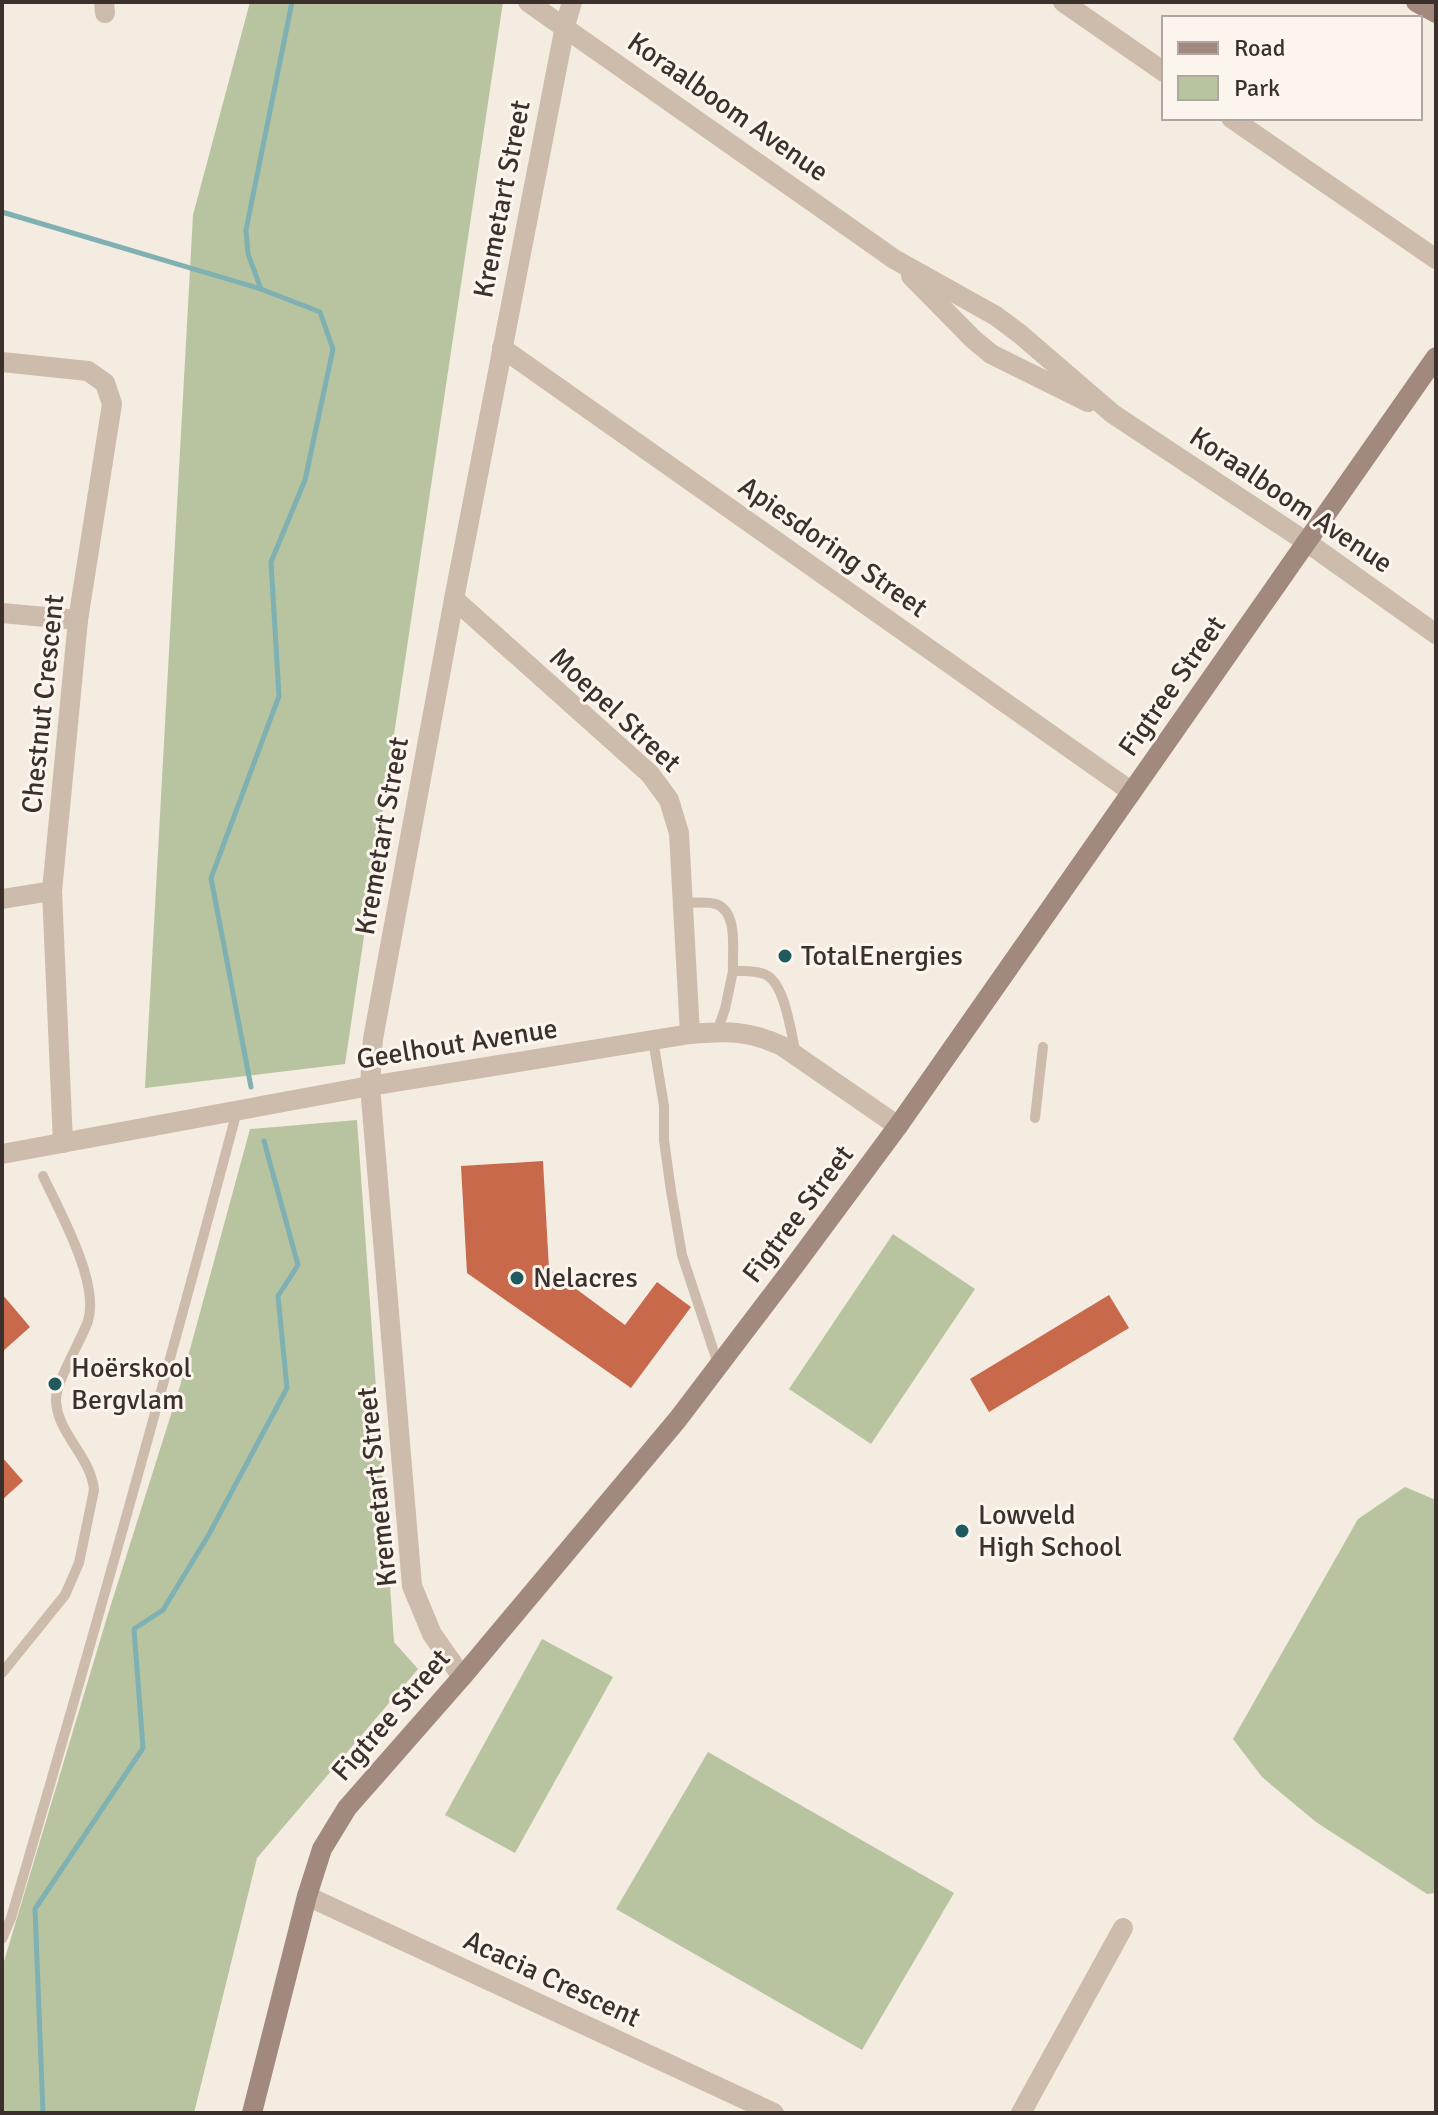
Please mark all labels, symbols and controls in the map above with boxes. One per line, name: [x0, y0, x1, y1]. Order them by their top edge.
legend: [1162, 16, 1422, 120]
street label: Koraalboom Avenue: [621, 25, 835, 189]
text: Road: [1234, 33, 1285, 63]
text: Park: [1234, 73, 1280, 103]
street label: Kremetart Street: [466, 97, 538, 301]
street label: Koraalboom Avenue: [1183, 420, 1399, 580]
street label: Apiesdoring Street: [732, 469, 934, 625]
street label: Chestnut Crescent: [15, 593, 71, 815]
street label: Figtree Street: [1111, 609, 1233, 763]
street label: Moepel Street: [542, 640, 688, 780]
street label: Kremetart Street: [348, 734, 416, 938]
place label: TotalEnergies: [801, 939, 963, 973]
marker: TotalEnergies: [776, 947, 794, 965]
street label: Geelhout Avenue: [354, 1011, 560, 1077]
street label: Figtree Street: [735, 1138, 861, 1290]
place label: Nelacres: [533, 1261, 638, 1295]
marker: Nelacres: [508, 1269, 526, 1287]
place label: Hoërskool Bergvlam: [71, 1351, 192, 1417]
marker: Hoërskool Bergvlam: [46, 1375, 64, 1393]
street label: Kremetart Street: [350, 1385, 404, 1589]
place label: Lowveld High School: [978, 1498, 1122, 1564]
marker: Lowveld High School: [953, 1522, 971, 1540]
street label: Figtree Street: [324, 1642, 458, 1788]
street label: Acacia Crescent: [458, 1923, 646, 2035]

